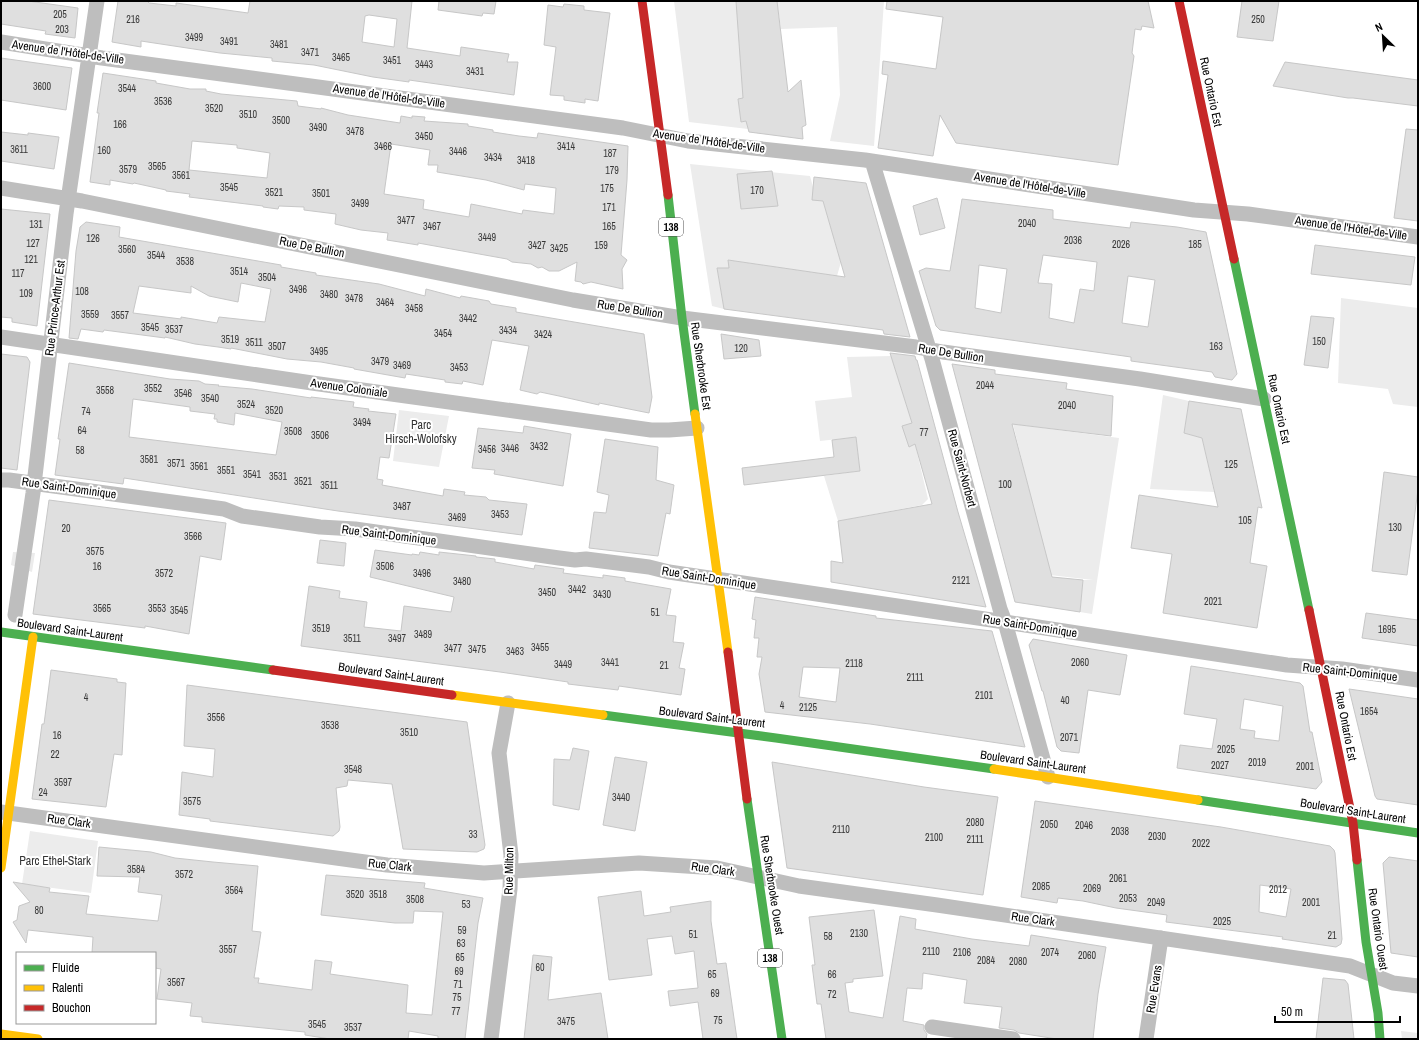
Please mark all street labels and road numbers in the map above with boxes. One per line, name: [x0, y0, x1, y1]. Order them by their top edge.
street label: Avenue de l'Hôtel-de-Ville: [10, 36, 125, 68]
street label: Rue Ontario Est: [1196, 56, 1226, 128]
street label: Avenue de l'Hôtel-de-Ville: [331, 80, 446, 112]
street label: Avenue de l'Hôtel-de-Ville: [651, 125, 766, 157]
street label: Avenue de l'Hôtel-de-Ville: [972, 168, 1087, 202]
street label: Avenue de l'Hôtel-de-Ville: [1293, 212, 1408, 244]
road number: 138: [659, 218, 683, 236]
street label: Rue De Bullion: [278, 233, 346, 261]
street label: Rue Prince-Arthur Est: [41, 259, 69, 357]
street label: Rue De Bullion: [596, 296, 664, 322]
street label: Rue Sherbrooke Est: [687, 321, 715, 411]
street label: Rue De Bullion: [917, 340, 985, 366]
street label: Rue Ontario Est: [1264, 373, 1294, 445]
street label: Avenue Coloniale: [309, 375, 388, 401]
street label: Rue Saint-Norbert: [944, 427, 980, 509]
street label: Rue Saint-Dominique: [21, 473, 117, 503]
street label: Rue Saint-Dominique: [341, 521, 437, 549]
street label: Rue Saint-Dominique: [661, 563, 757, 593]
street label: Rue Saint-Dominique: [982, 611, 1078, 641]
street label: Boulevard Saint-Laurent: [16, 615, 124, 645]
street label: Boulevard Saint-Laurent: [337, 659, 445, 689]
street label: Rue Saint-Dominique: [1302, 659, 1398, 685]
street label: Rue Ontario Est: [1331, 690, 1361, 762]
street label: Boulevard Saint-Laurent: [658, 703, 766, 731]
street label: Boulevard Saint-Laurent: [979, 747, 1087, 777]
street label: Boulevard Saint-Laurent: [1299, 795, 1407, 827]
street label: Rue Clark: [46, 810, 92, 832]
street label: Rue Sherbrooke Ouest: [756, 834, 788, 936]
street label: Rue Milton: [501, 847, 517, 895]
street label: Rue Clark: [367, 855, 413, 875]
street label: Rue Clark: [690, 858, 736, 880]
street label: Rue Ontario Ouest: [1364, 887, 1392, 971]
street label: Rue Clark: [1010, 908, 1056, 930]
road number: 138: [758, 949, 782, 967]
street label: Rue Evans: [1142, 964, 1166, 1014]

